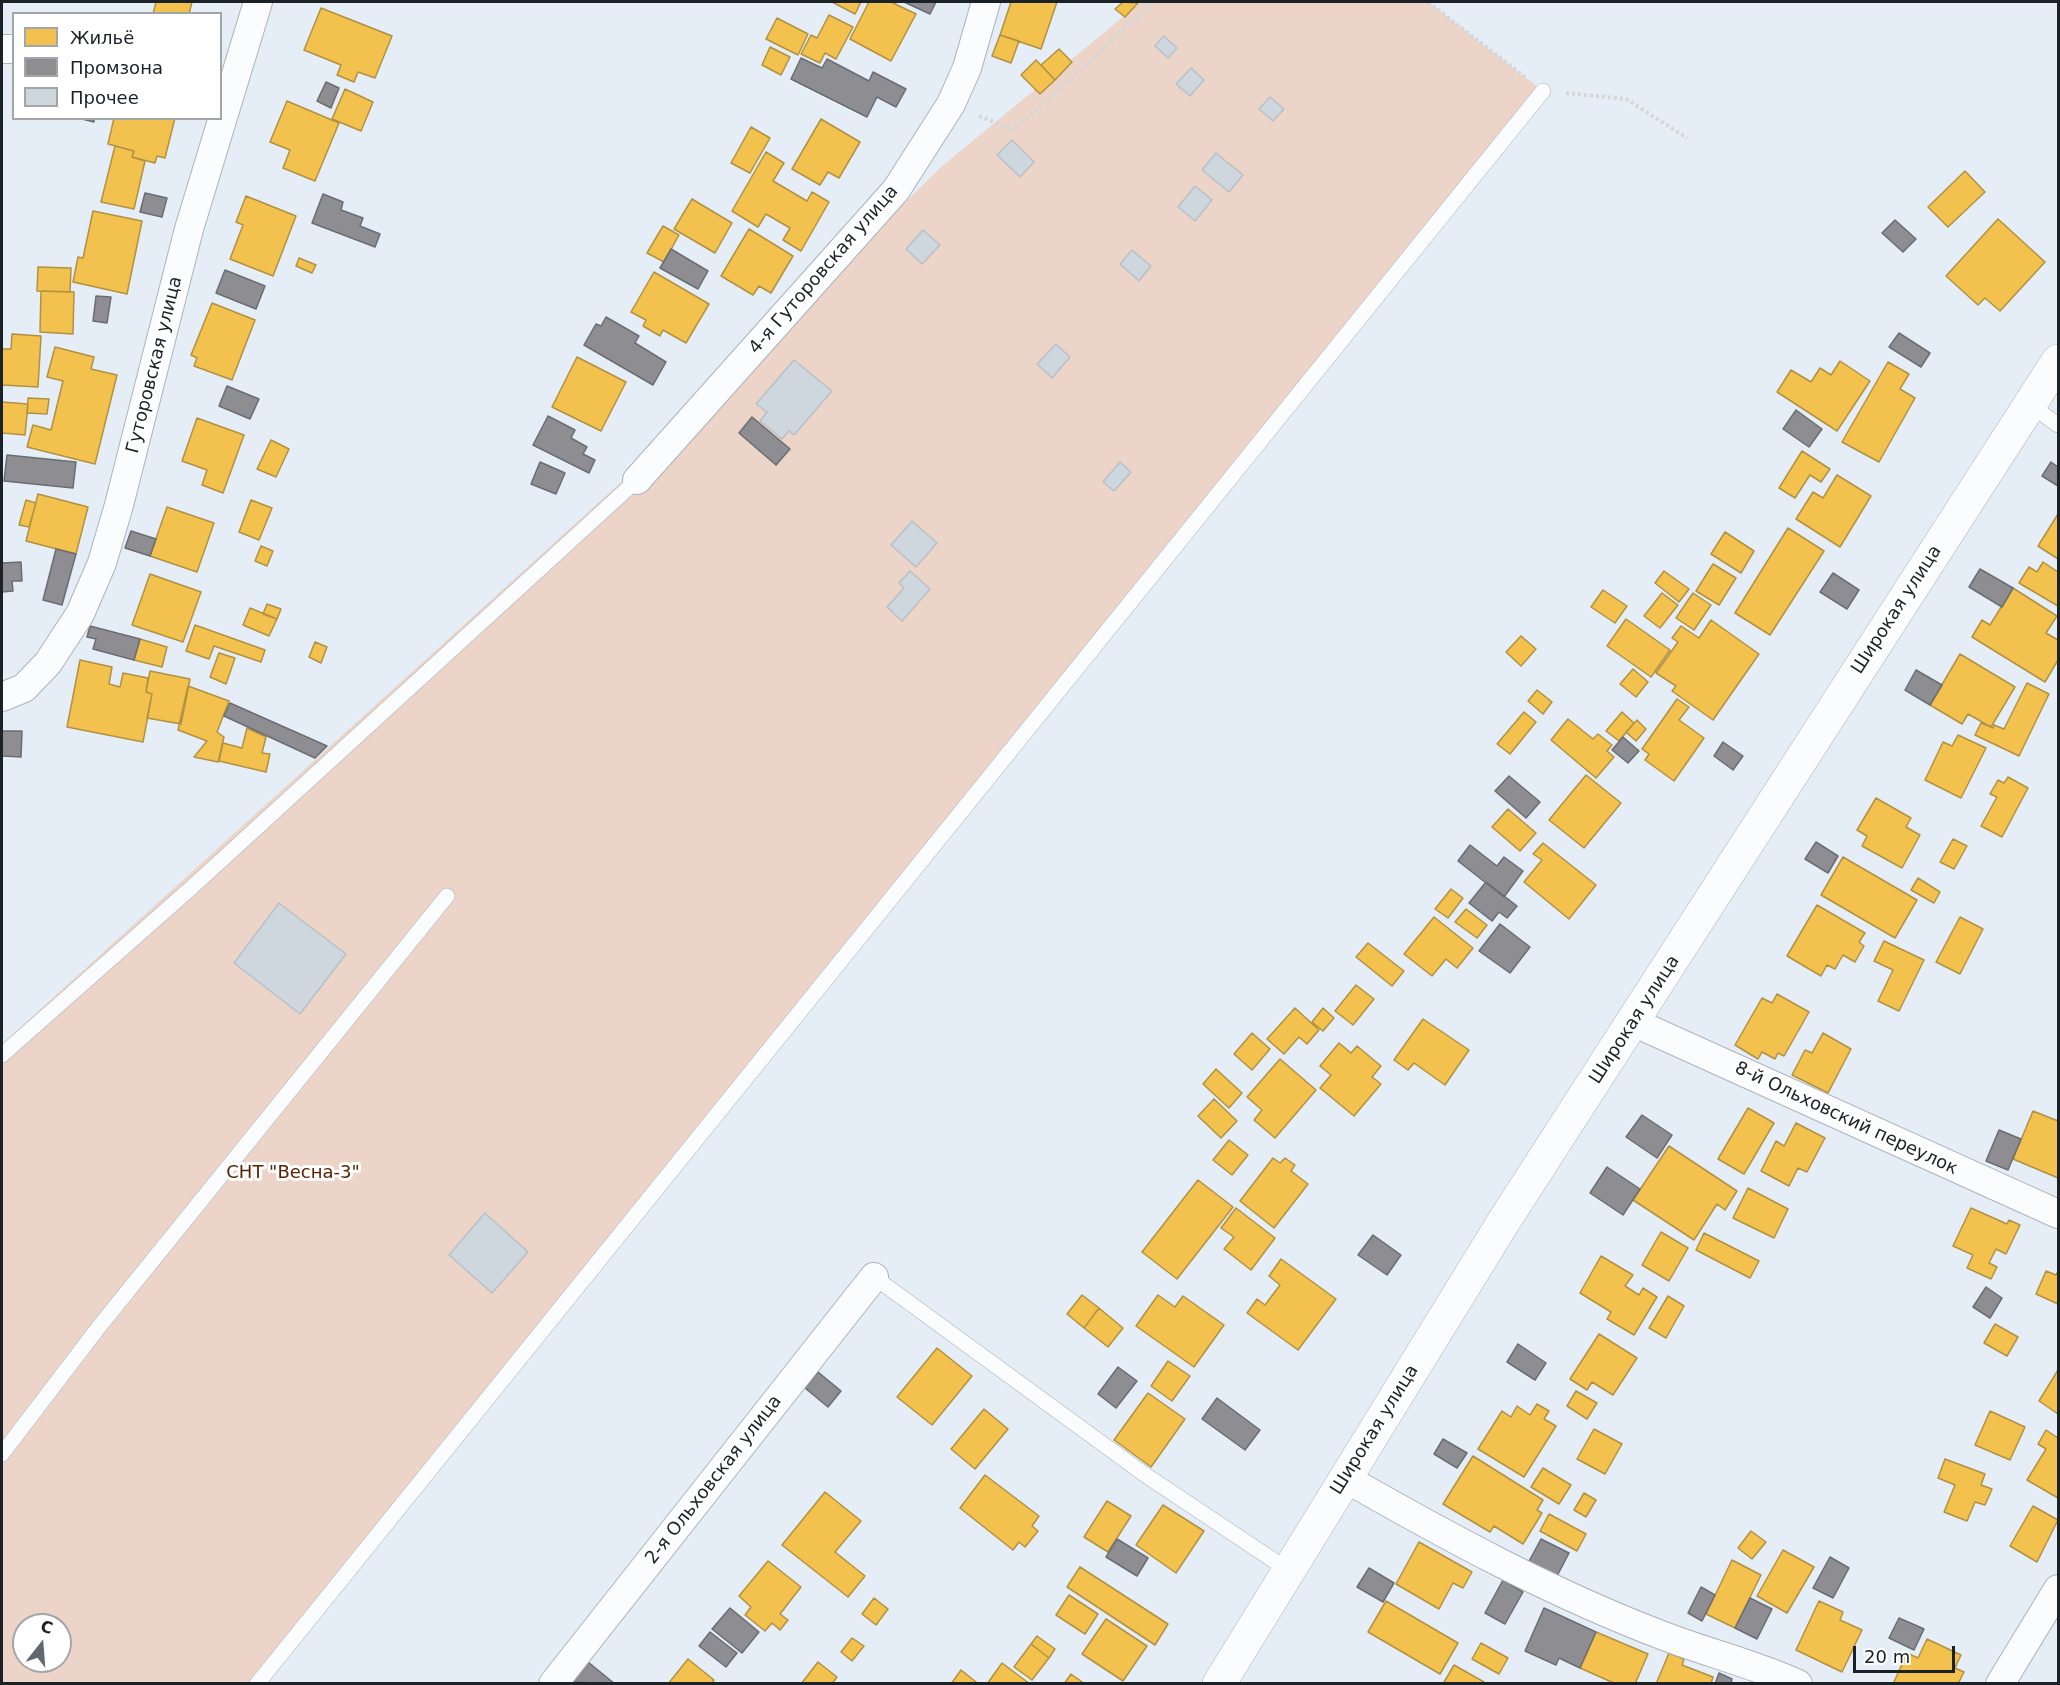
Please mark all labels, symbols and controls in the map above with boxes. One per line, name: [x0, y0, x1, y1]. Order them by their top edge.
legend: [12, 12, 222, 120]
text: Жильё: [70, 27, 134, 48]
text: Промзона: [70, 57, 163, 78]
text: Прочее: [70, 87, 139, 108]
street label: 4-я Гуторовская улица: [745, 181, 903, 359]
street label: Гуторовская улица: [123, 274, 187, 456]
street label: Широкая улица: [1847, 542, 1947, 678]
street label: Широкая улица: [1585, 952, 1685, 1088]
street label: 8-й Ольховский переулок: [1731, 1058, 1961, 1180]
park label: СНТ "Весна-3": [226, 1162, 360, 1184]
street label: Широкая улица: [1326, 1361, 1424, 1499]
street label: 2-я Ольховская улица: [641, 1391, 787, 1569]
north arrow: [12, 1613, 72, 1673]
text: С: [38, 1616, 55, 1638]
scale bar: [1856, 1634, 1958, 1672]
text: 20 m: [1864, 1646, 1910, 1667]

